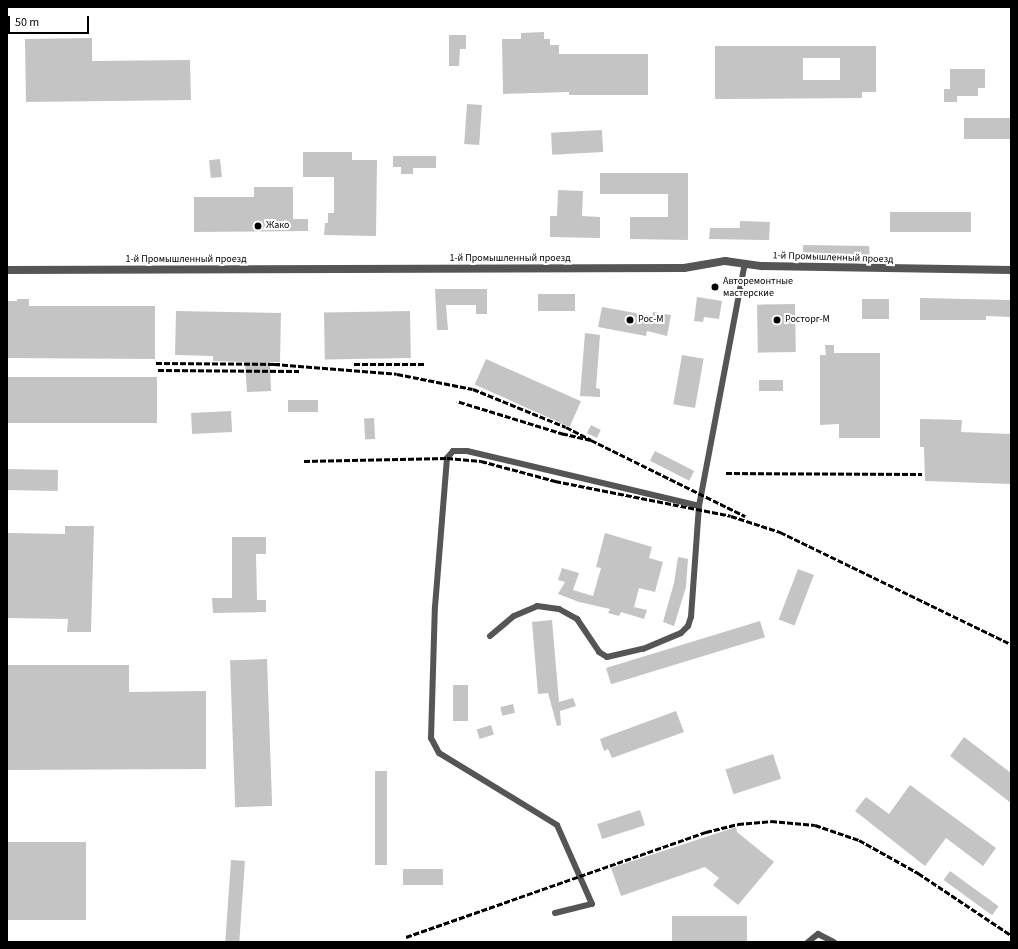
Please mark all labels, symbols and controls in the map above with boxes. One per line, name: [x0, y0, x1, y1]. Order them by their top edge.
scale bar: [10, 8, 91, 34]
text: 50 m: [15, 14, 39, 31]
place label: Жако: [266, 220, 290, 232]
marker: Жако: [253, 221, 263, 231]
street label: 1-й Промышленный проезд: [772, 250, 894, 266]
street label: 1-й Промышленный проезд: [450, 253, 570, 265]
street label: 1-й Промышленный проезд: [126, 254, 246, 266]
place label: Авторемонтные мастерские: [723, 275, 793, 298]
marker: Авторемонтные мастерские: [710, 282, 720, 292]
place label: Рос-М: [638, 314, 664, 326]
place label: Росторг-М: [785, 314, 830, 326]
marker: Рос-М: [625, 315, 635, 325]
marker: Росторг-М: [772, 315, 782, 325]

